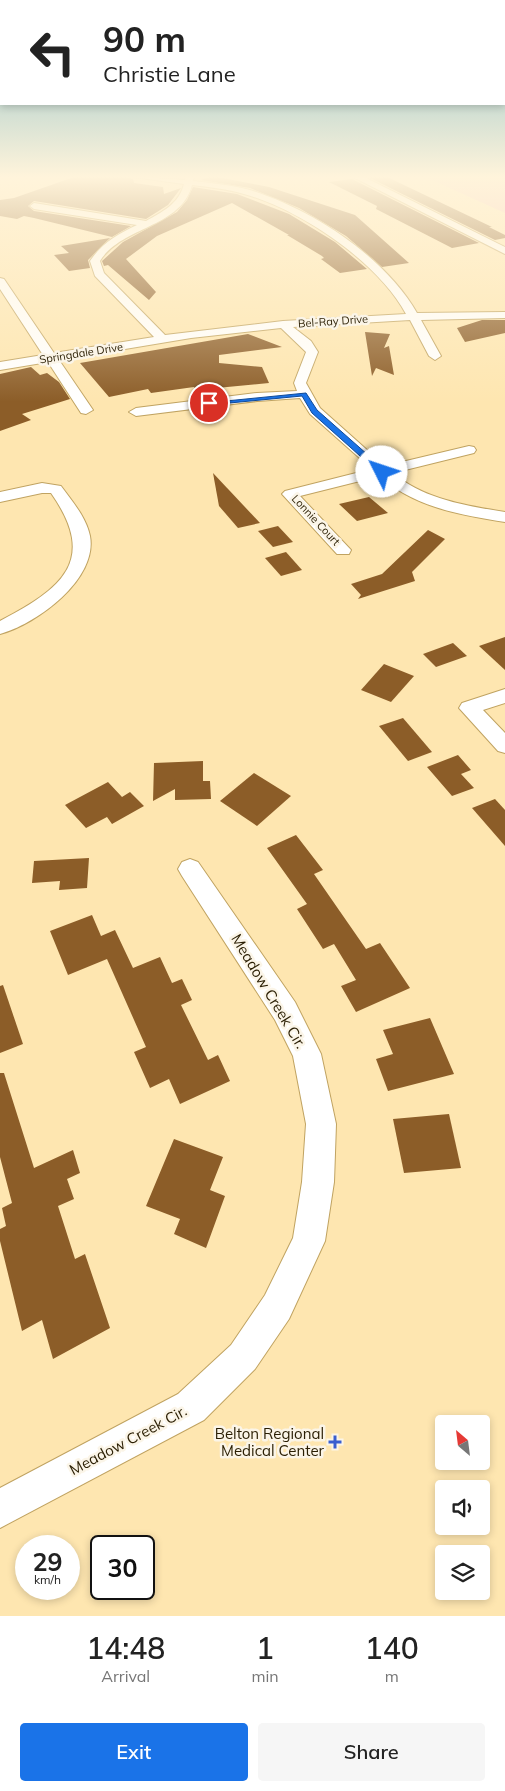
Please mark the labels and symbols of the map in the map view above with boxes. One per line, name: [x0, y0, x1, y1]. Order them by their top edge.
street label: Bel-Ray Drive: [297, 312, 369, 330]
street label: Springdale Drive: [38, 339, 124, 367]
pin: [188, 382, 230, 424]
position arrow: [355, 445, 407, 497]
street label: Lonnie Court: [289, 492, 343, 548]
street label: Meadow Creek Cir.: [227, 930, 311, 1052]
street label: Meadow Creek Cir.: [66, 1401, 190, 1479]
north arrow: [435, 1415, 490, 1470]
place label: Belton Regional Medical Center: [215, 1424, 325, 1460]
marker: Belton Regional Medical Center: [328, 1435, 342, 1449]
speed limit sign: 30: [90, 1535, 155, 1600]

